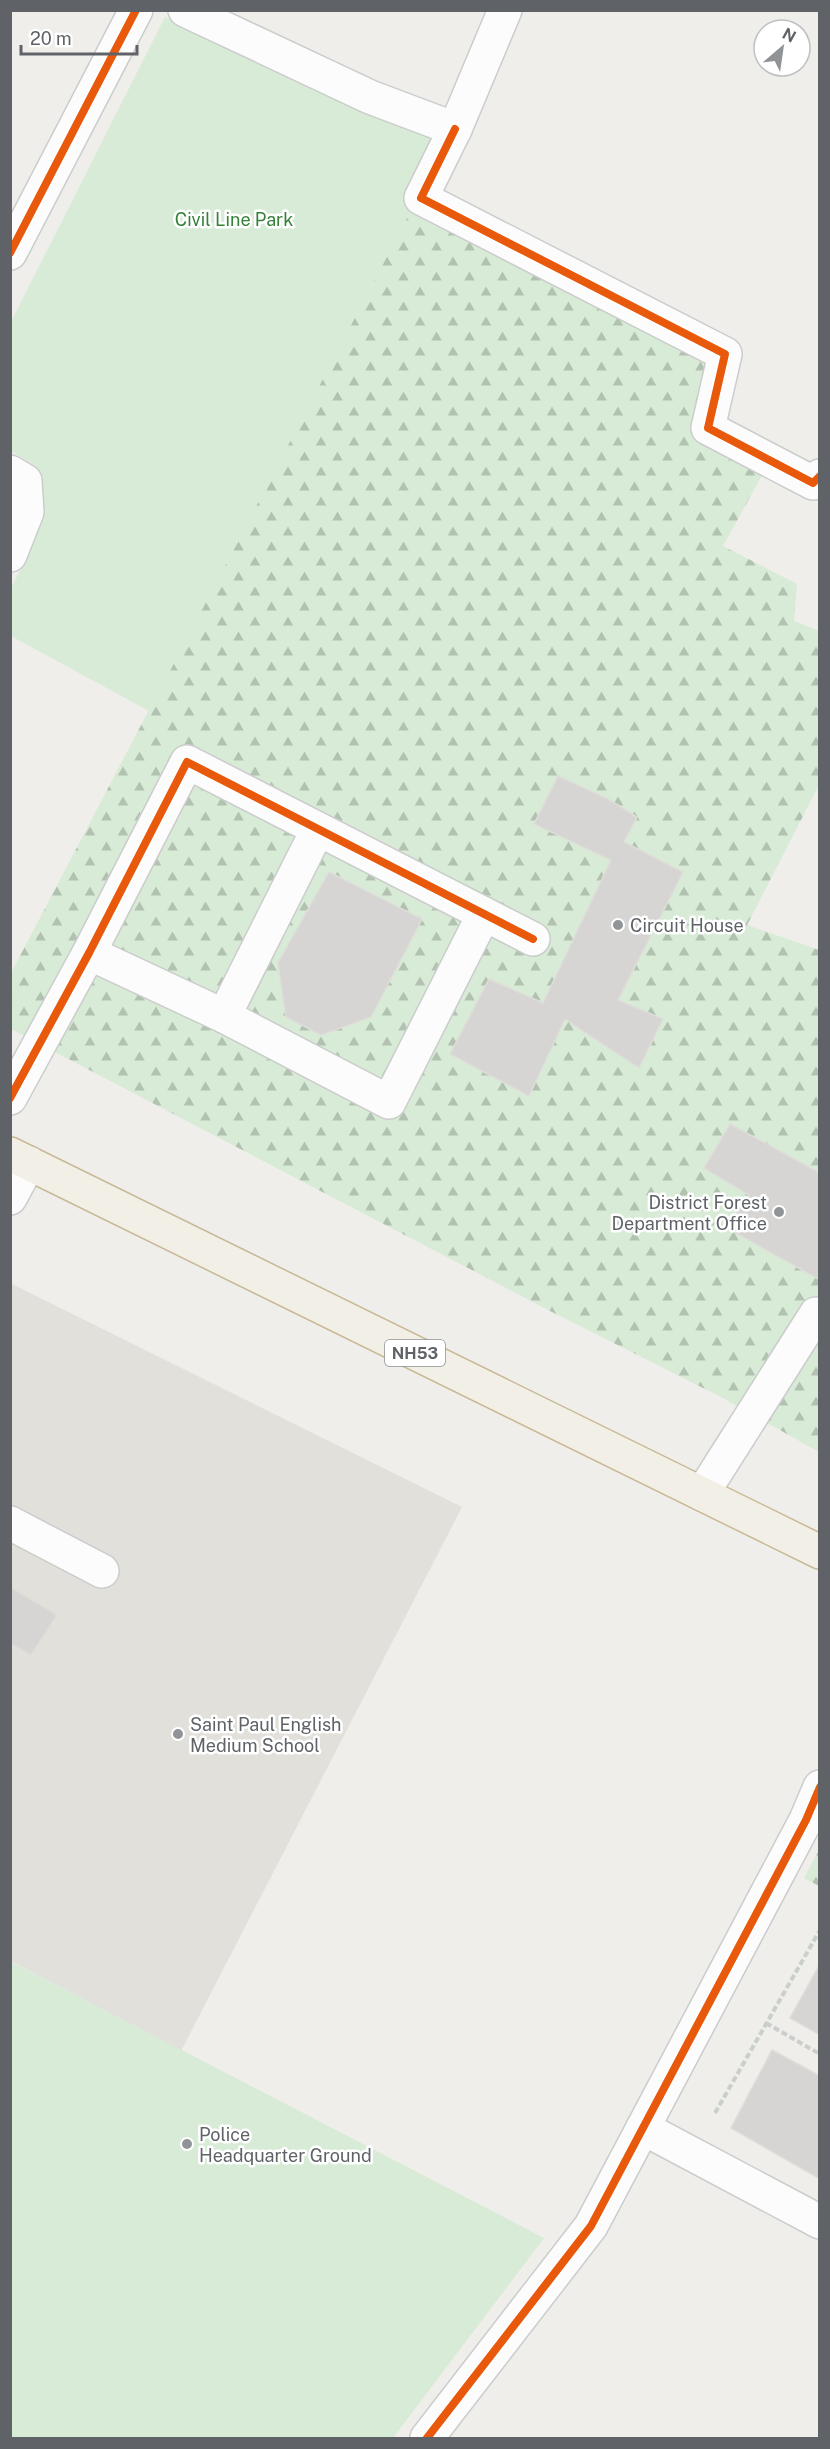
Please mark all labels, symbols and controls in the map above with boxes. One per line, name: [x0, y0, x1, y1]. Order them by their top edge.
scale bar: [21, 18, 136, 56]
north arrow: [752, 18, 812, 78]
text: N: [779, 24, 799, 47]
text: 20 m: [30, 28, 72, 49]
park label: Civil Line Park: [175, 209, 293, 230]
place label: Circuit House: [630, 915, 744, 936]
marker: Circuit House: [611, 918, 625, 932]
place label: District Forest Department Office: [612, 1192, 767, 1234]
marker: District Forest Department Office: [772, 1205, 786, 1219]
road number: NH53: [385, 1340, 445, 1366]
place label: Saint Paul English Medium School: [190, 1714, 341, 1756]
marker: Saint Paul English Medium School: [171, 1727, 185, 1741]
place label: Police Headquarter Ground: [199, 2124, 372, 2166]
marker: Police Headquarter Ground: [180, 2137, 194, 2151]

